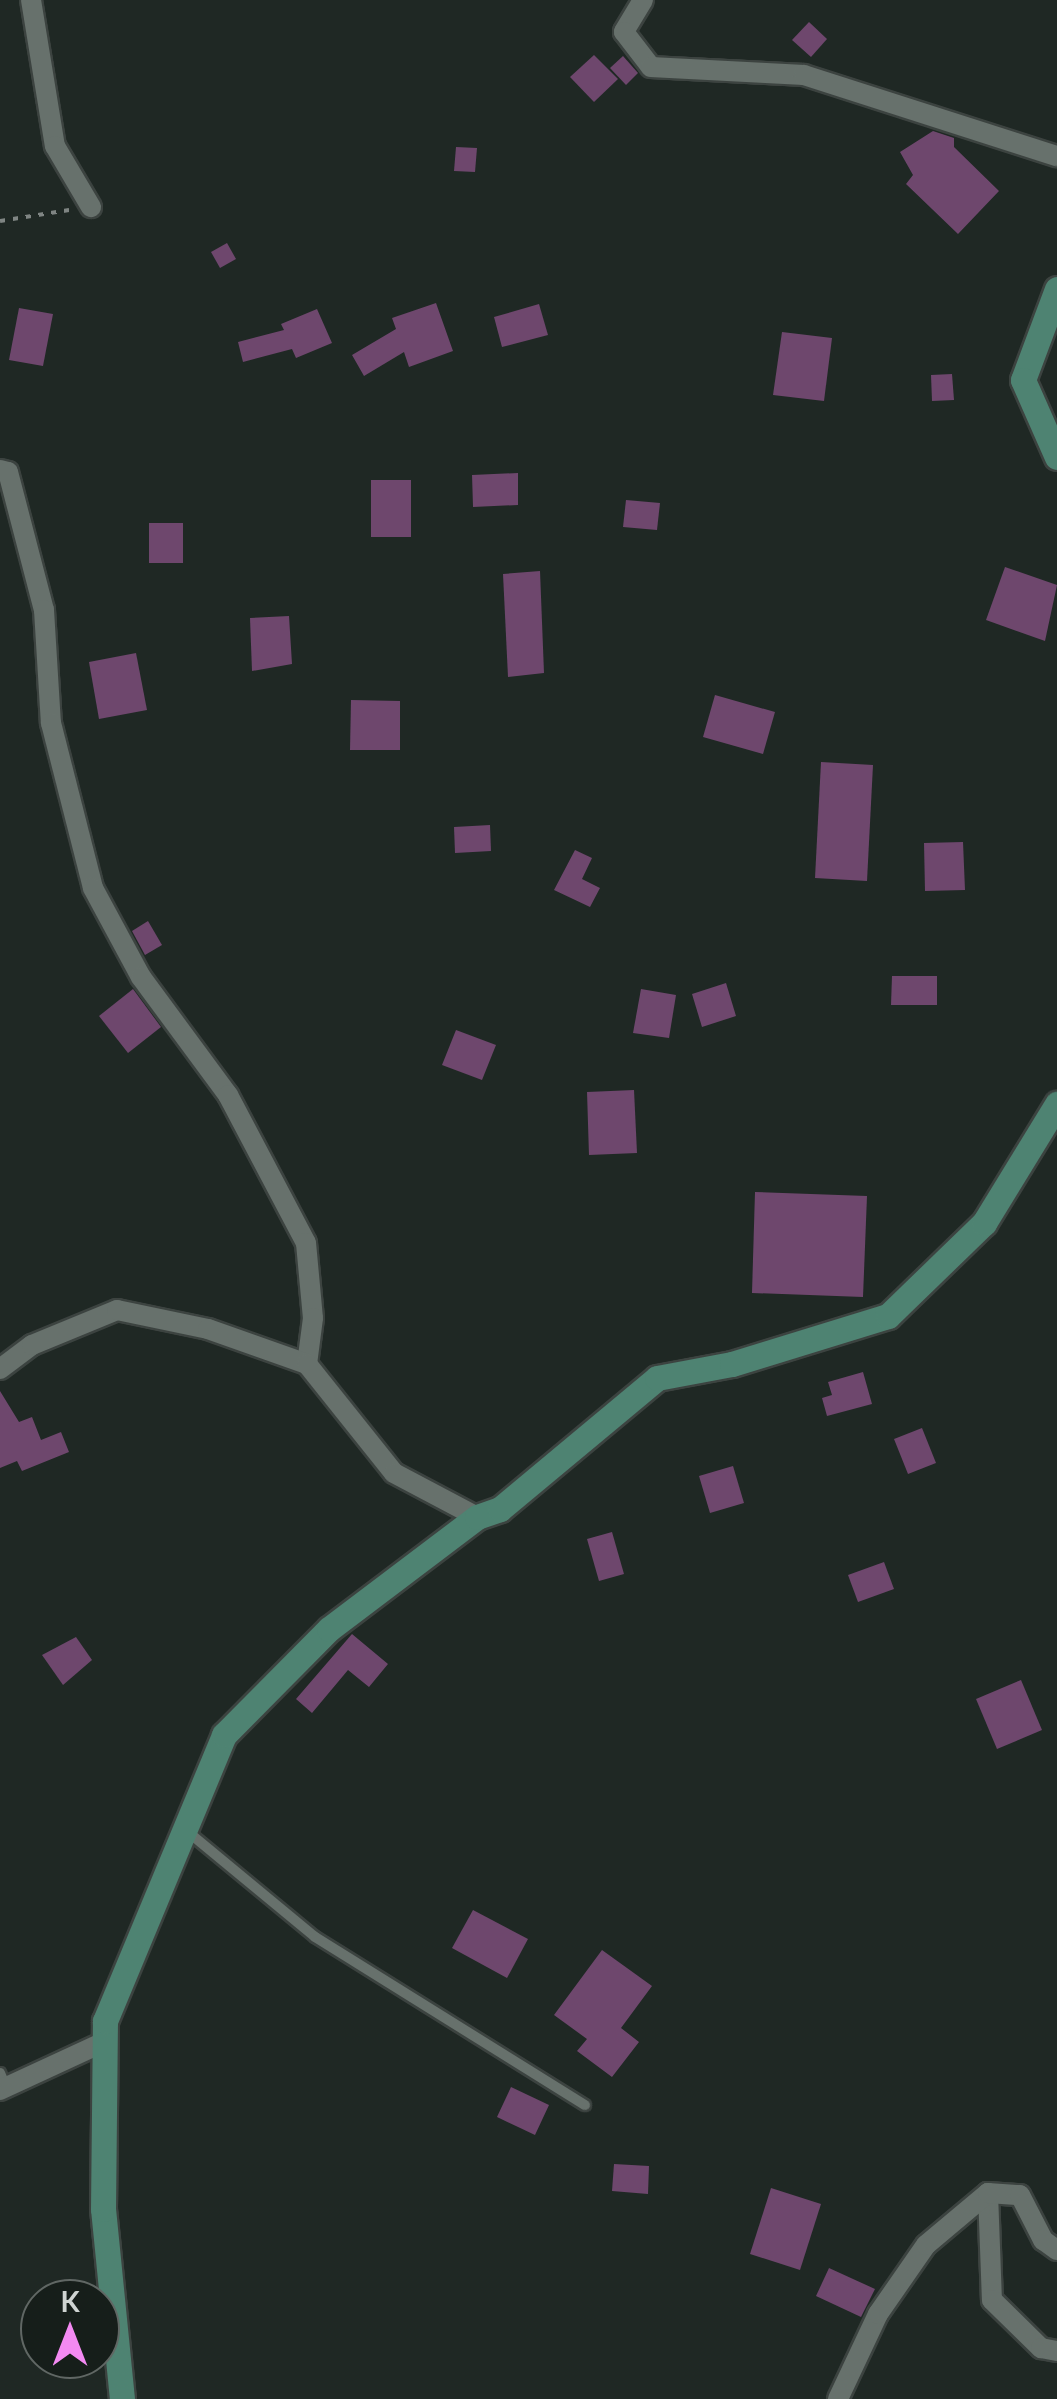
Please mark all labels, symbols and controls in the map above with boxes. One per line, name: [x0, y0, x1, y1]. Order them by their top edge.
north arrow: [20, 2279, 120, 2379]
text: K: [60, 2284, 80, 2318]

